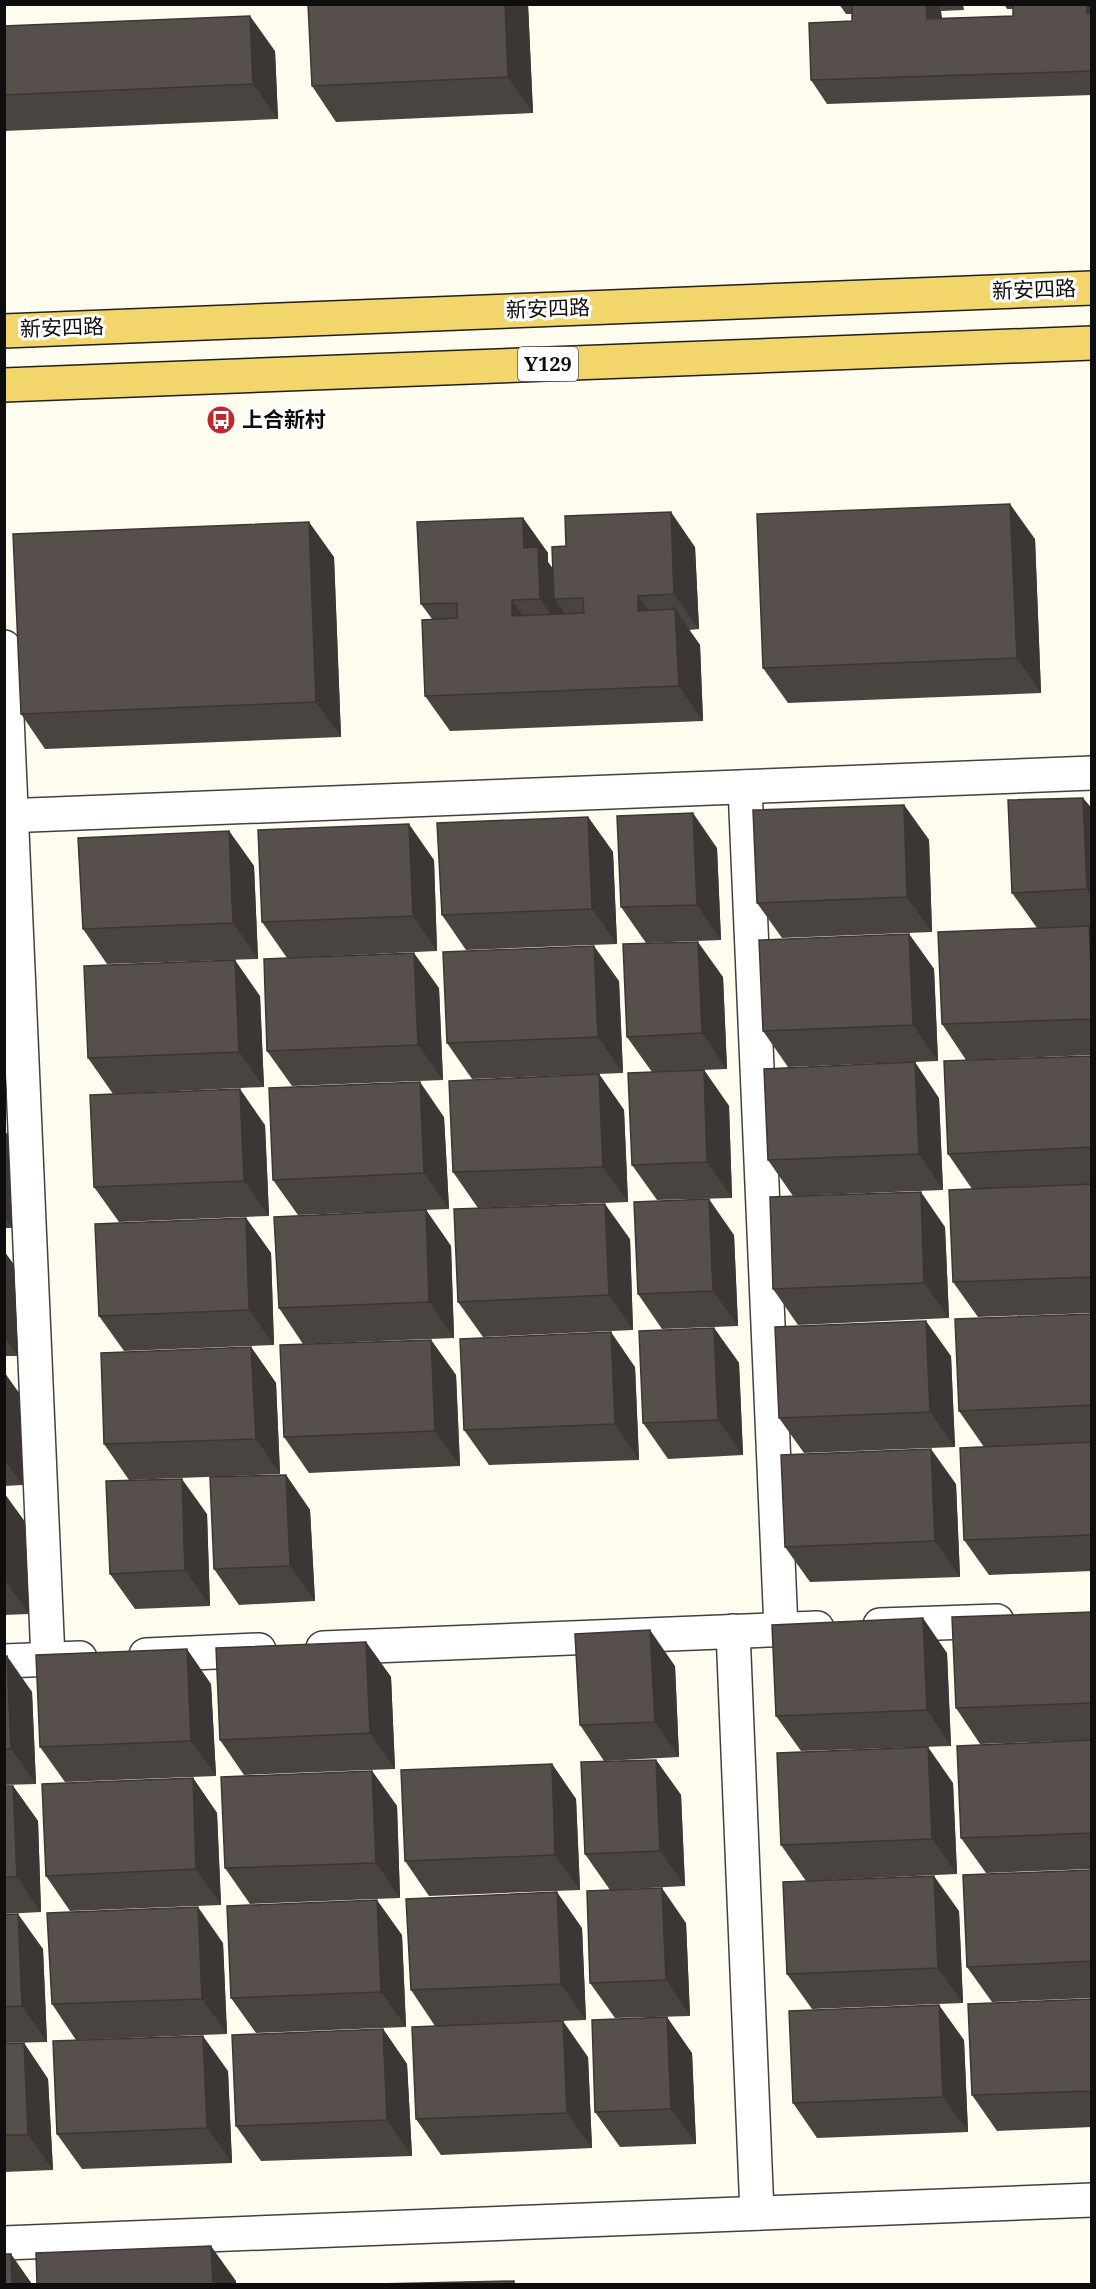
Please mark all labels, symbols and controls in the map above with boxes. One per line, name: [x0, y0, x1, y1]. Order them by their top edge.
street label: 新安四路: [992, 274, 1076, 304]
street label: 新安四路: [506, 293, 590, 323]
street label: 新安四路: [20, 312, 104, 342]
road number: Y129: [518, 347, 578, 381]
bus stop icon: 上合新村: [205, 404, 237, 436]
place label: 上合新村: [242, 405, 326, 433]

